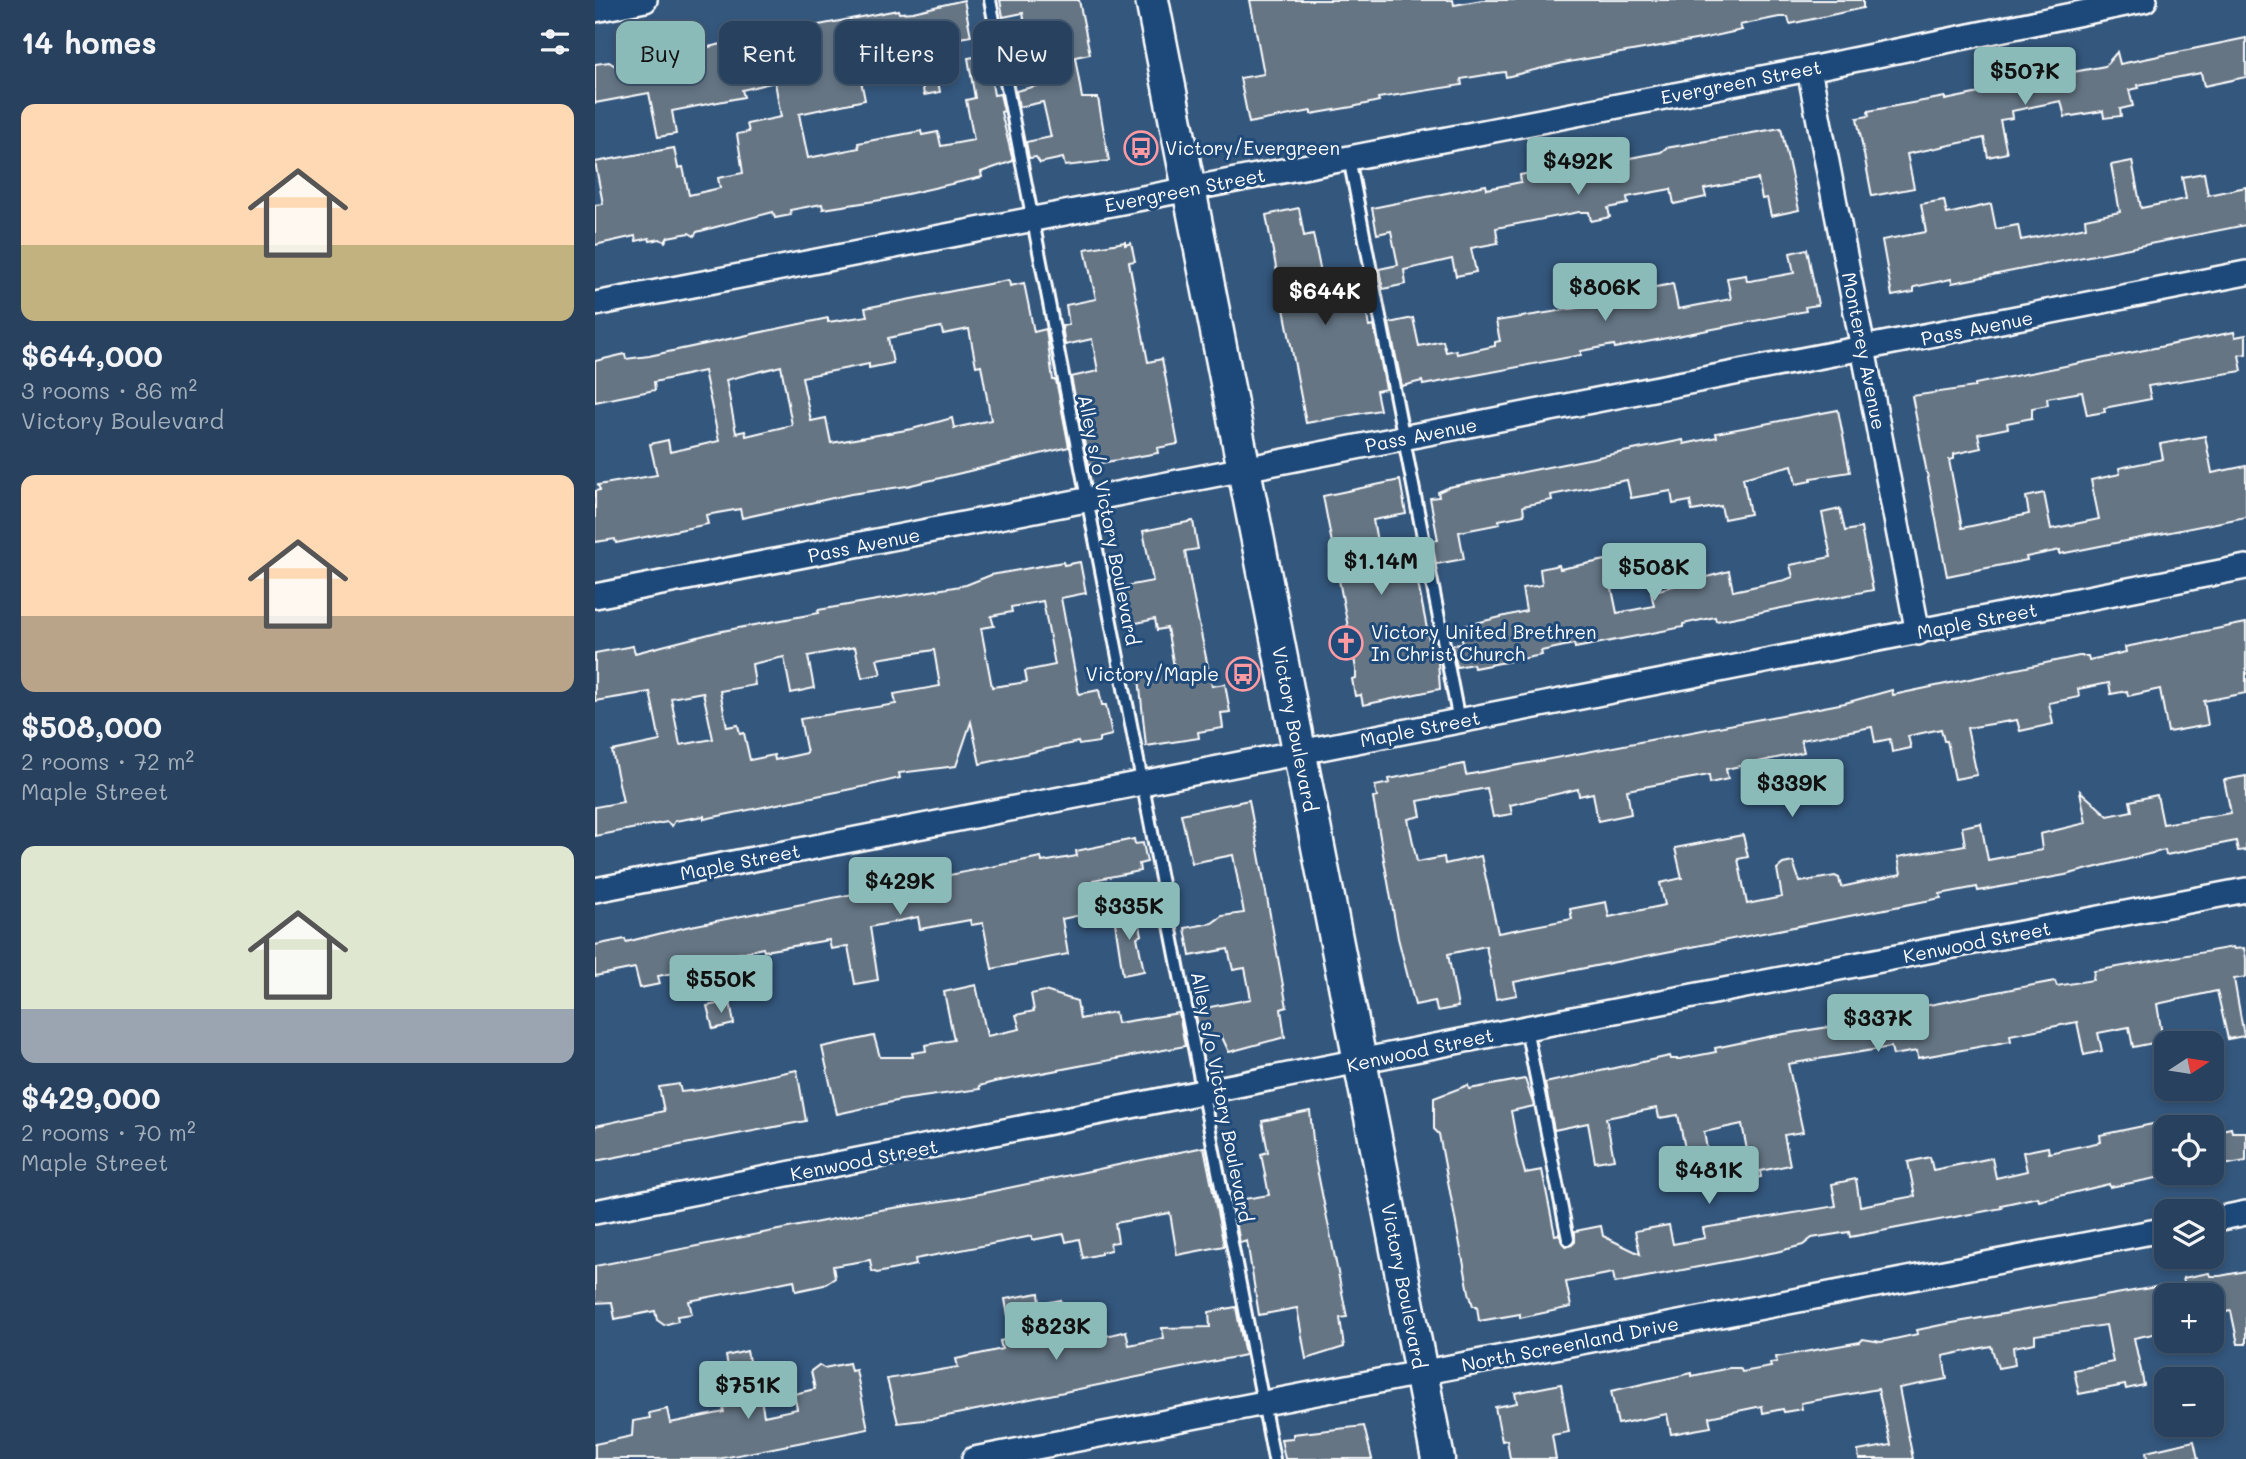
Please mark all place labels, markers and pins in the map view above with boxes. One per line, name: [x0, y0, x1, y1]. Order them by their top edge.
pin: $507K: [1976, 48, 2074, 107]
bus stop icon: Victory/Evergreen: [1122, 129, 1160, 167]
place label: Victory/Evergreen: [1165, 135, 1340, 160]
pin: $492K: [1529, 138, 1627, 197]
pin: $806K: [1556, 264, 1654, 323]
pin: $644K: [1276, 268, 1374, 327]
pin: $1.14M: [1324, 538, 1438, 597]
pin: $508K: [1605, 544, 1703, 603]
place label: Victory United Brethren In Christ Church: [1371, 619, 1597, 666]
church icon: Victory United Brethren In Christ Church: [1327, 624, 1365, 662]
bus stop icon: Victory/Maple: [1224, 655, 1262, 693]
place label: Victory/Maple: [1086, 661, 1219, 686]
pin: $339K: [1743, 760, 1841, 819]
pin: $429K: [851, 858, 949, 917]
pin: $335K: [1080, 883, 1178, 942]
pin: $550K: [672, 956, 770, 1015]
pin: $337K: [1829, 995, 1927, 1054]
pin: $481K: [1660, 1146, 1758, 1206]
pin: $823K: [1007, 1302, 1105, 1362]
pin: $751K: [699, 1362, 797, 1421]

